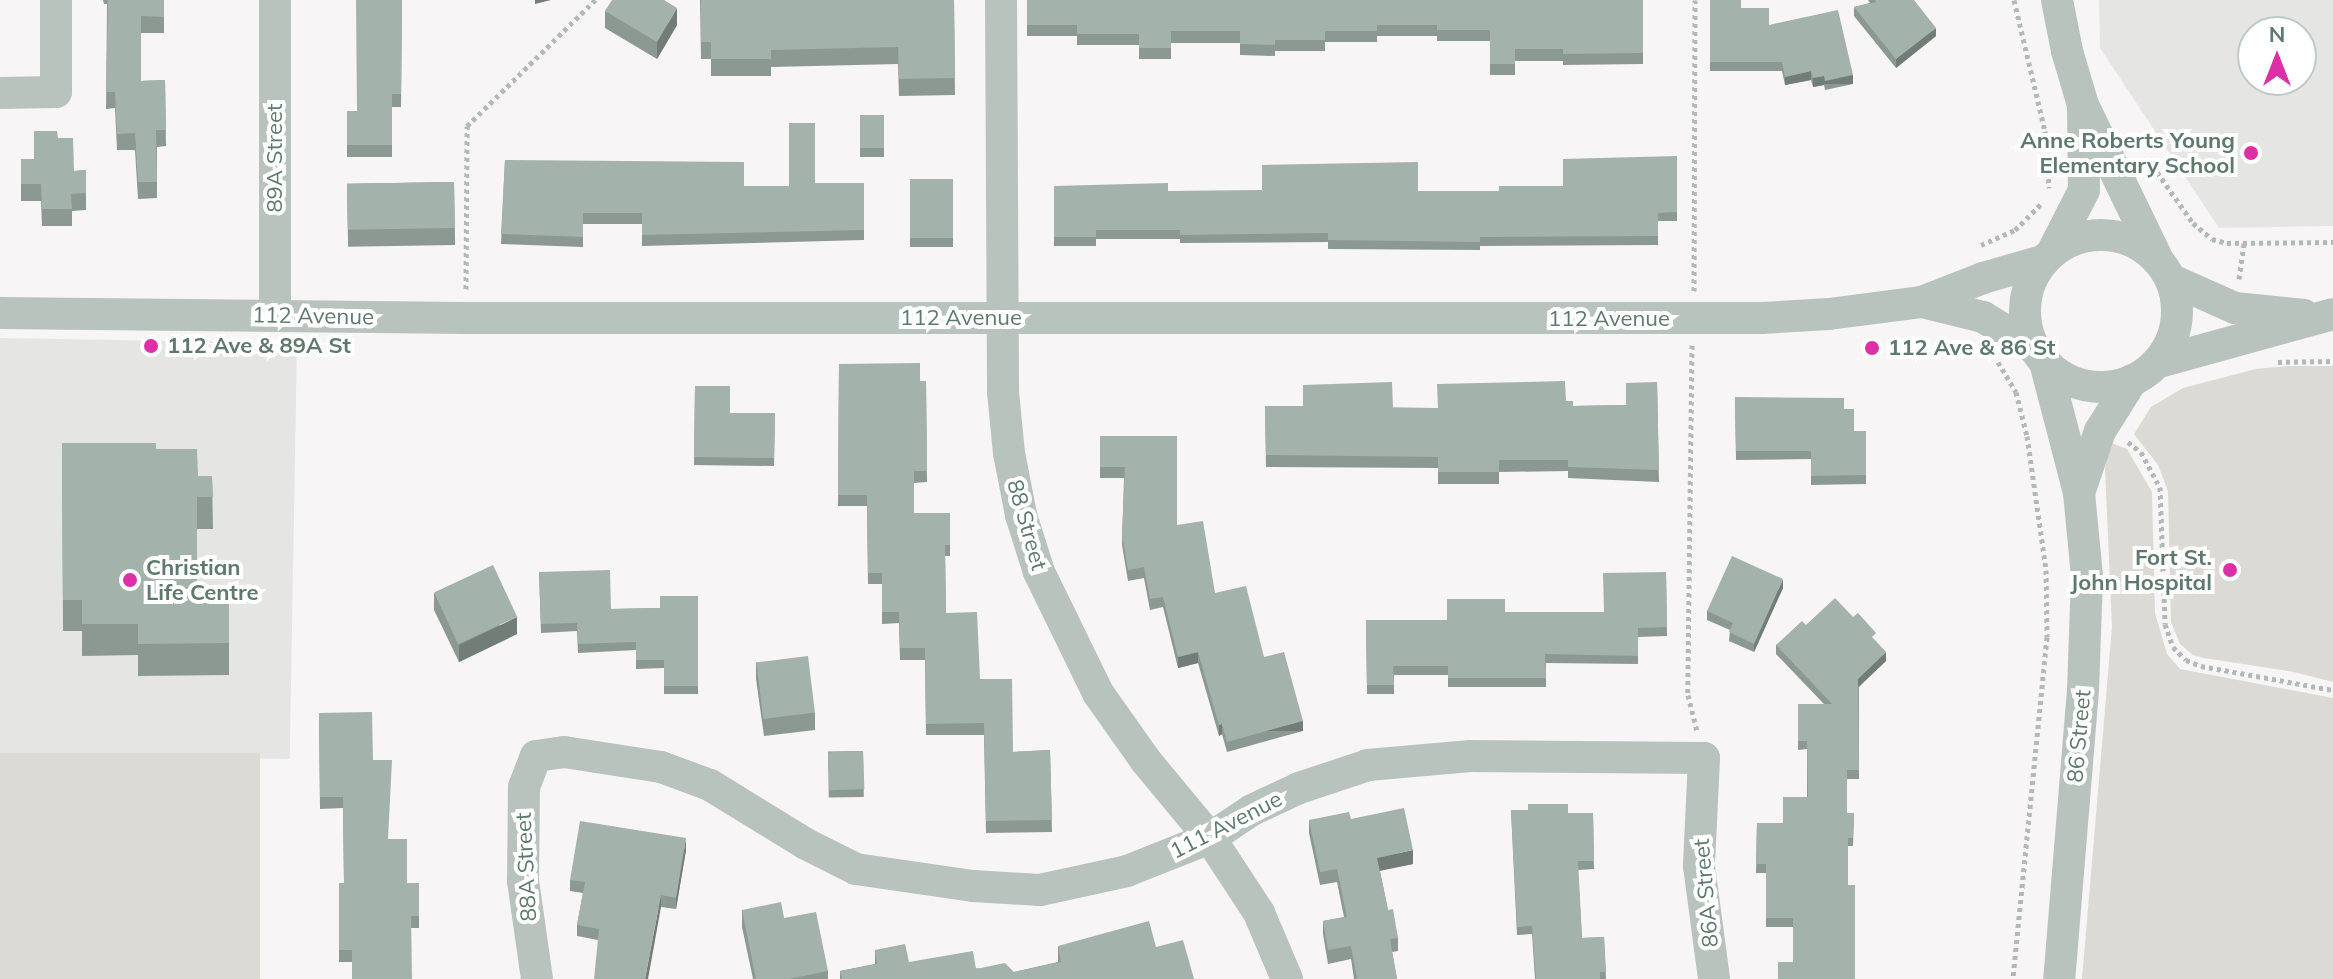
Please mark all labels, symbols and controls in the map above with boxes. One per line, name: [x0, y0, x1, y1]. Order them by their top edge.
north arrow: [2237, 16, 2317, 96]
text: N: [2269, 20, 2285, 48]
street label: 89A Street: [262, 103, 288, 213]
place label: Anne Roberts Young Elementary School: [2020, 127, 2235, 178]
marker: Anne Roberts Young Elementary School: [2242, 144, 2260, 162]
street label: 112 Avenue: [252, 302, 374, 330]
street label: 112 Avenue: [900, 305, 1022, 331]
street label: 112 Avenue: [1548, 306, 1670, 332]
place label: 112 Ave & 89A St: [167, 333, 351, 359]
place label: 112 Ave & 86 St: [1888, 335, 2055, 361]
marker: 112 Ave & 89A St: [142, 337, 160, 355]
marker: 112 Ave & 86 St: [1863, 339, 1881, 357]
street label: 88 Street: [1001, 477, 1053, 573]
place label: Fort St. John Hospital: [2070, 544, 2212, 596]
place label: Christian Life Centre: [146, 554, 258, 606]
marker: Fort St. John Hospital: [2219, 559, 2241, 581]
marker: Christian Life Centre: [121, 571, 139, 589]
street label: 86 Street: [2062, 689, 2096, 783]
street label: 111 Avenue: [1166, 786, 1286, 864]
street label: 88A Street: [510, 812, 542, 922]
street label: 86A Street: [1688, 837, 1724, 949]

